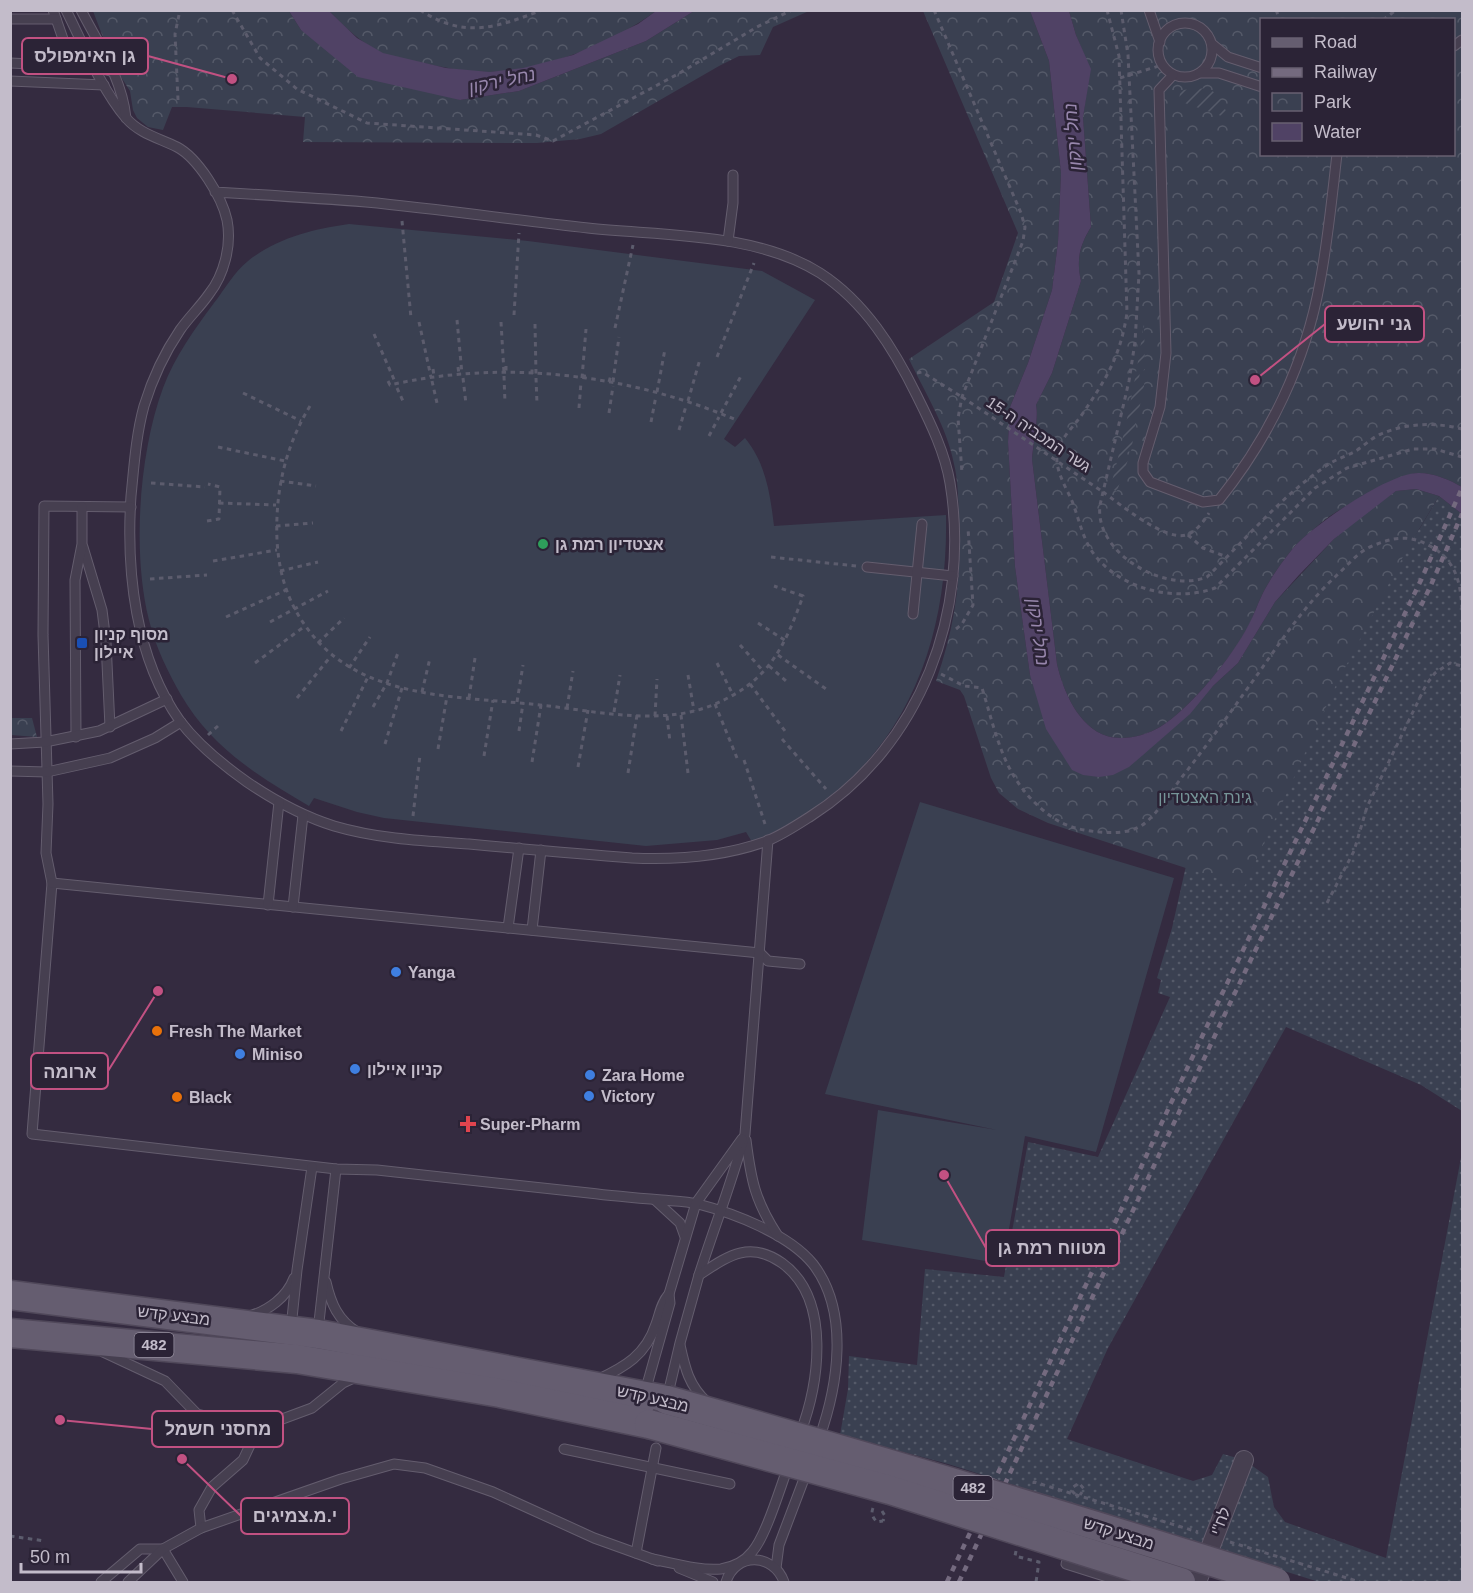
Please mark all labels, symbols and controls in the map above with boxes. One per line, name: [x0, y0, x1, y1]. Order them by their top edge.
legend: [1260, 18, 1455, 156]
text: Road: [1314, 32, 1357, 52]
callout: גן האימפולס: [22, 38, 148, 74]
text: גן האימפולס: [34, 46, 136, 66]
text: Railway: [1314, 62, 1377, 82]
water label: נחל ירקון: [466, 64, 537, 98]
text: Park: [1314, 92, 1352, 112]
water label: נחל ירקון: [1060, 102, 1086, 173]
text: Water: [1314, 122, 1361, 142]
callout: גני יהושע: [1325, 306, 1424, 342]
text: גני יהושע: [1336, 314, 1412, 334]
street label: גשר המכביה ה-15: [983, 393, 1094, 476]
place label: אצטדיון רמת גן: [555, 536, 664, 553]
marker: אצטדיון רמת גן: [536, 537, 550, 551]
water label: נחל ירקון: [1023, 596, 1053, 667]
place label: מסוף קניון איילון: [94, 626, 169, 661]
marker: מסוף קניון איילון: [75, 636, 89, 650]
park label: גינת האצטדיון: [1158, 789, 1252, 806]
place label: Yanga: [408, 964, 455, 981]
marker: Yanga: [389, 965, 403, 979]
place label: Fresh The Market: [169, 1023, 302, 1040]
marker: Fresh The Market: [150, 1024, 164, 1038]
place label: Miniso: [252, 1046, 303, 1063]
marker: Miniso: [233, 1047, 247, 1061]
callout: ארומה: [31, 1053, 108, 1089]
place label: קניון איילון: [367, 1061, 443, 1078]
text: ארומה: [43, 1062, 97, 1082]
marker: קניון איילון: [348, 1062, 362, 1076]
place label: Zara Home: [602, 1067, 685, 1084]
marker: Zara Home: [583, 1068, 597, 1082]
place label: Victory: [601, 1088, 655, 1105]
place label: Black: [189, 1089, 232, 1106]
marker: Victory: [582, 1089, 596, 1103]
marker: Black: [170, 1090, 184, 1104]
place label: Super-Pharm: [480, 1116, 580, 1133]
marker: Super-Pharm: [461, 1117, 475, 1131]
callout: מטווח רמת גן: [986, 1230, 1119, 1266]
text: מטווח רמת גן: [998, 1238, 1106, 1258]
street label: מבצע קדש: [137, 1303, 211, 1328]
road number: 482: [134, 1333, 174, 1357]
street label: מבצע קדש: [615, 1382, 690, 1415]
callout: מחסני חשמל: [152, 1411, 283, 1447]
text: מחסני חשמל: [165, 1419, 271, 1439]
road number: 482: [954, 1476, 992, 1500]
callout: י.מ.צמיגים: [241, 1498, 349, 1534]
street label: לח"י: [1207, 1505, 1234, 1538]
text: י.מ.צמיגים: [253, 1506, 337, 1526]
street label: מבצע קדש: [1081, 1514, 1156, 1553]
scale bar: [21, 1536, 141, 1574]
text: 50 m: [30, 1547, 70, 1567]

